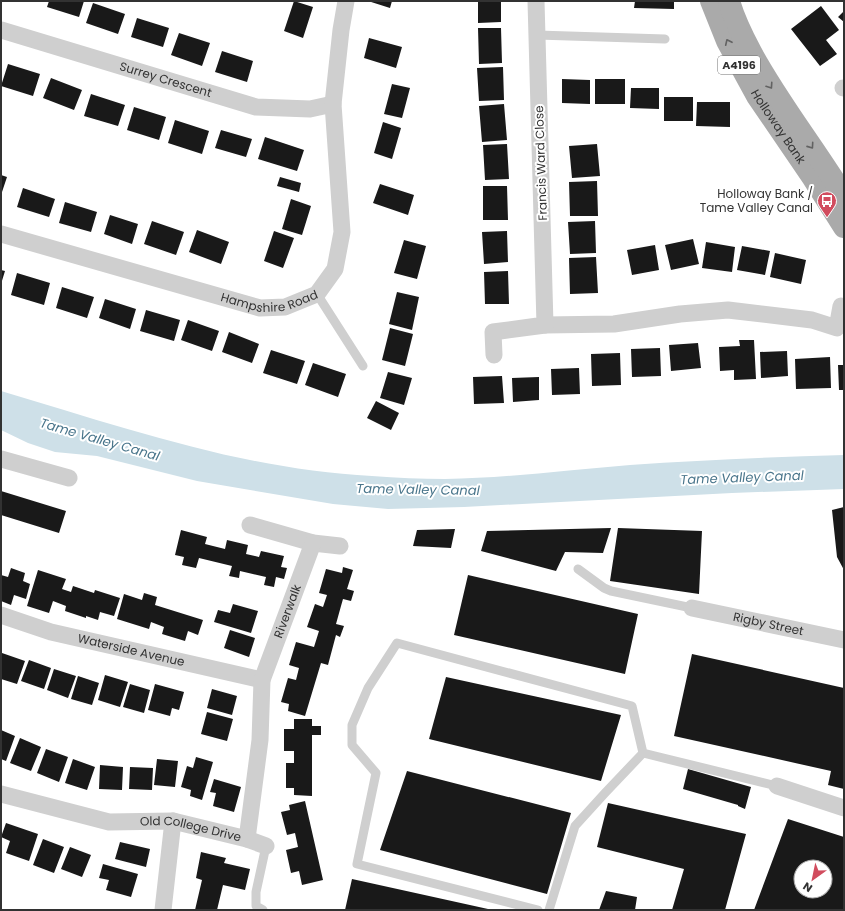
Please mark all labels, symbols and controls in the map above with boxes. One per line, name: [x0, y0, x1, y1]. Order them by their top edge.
one-way arrow: [725, 39, 733, 46]
road number: A4196: [718, 56, 760, 74]
street label: Surrey Crescent: [118, 57, 214, 101]
one-way arrow: [765, 82, 773, 89]
street label: Holloway Bank: [747, 86, 810, 168]
street label: Francis Ward Close: [530, 105, 551, 221]
one-way arrow: [806, 142, 814, 149]
place label: Holloway Bank / Tame Valley Canal: [700, 185, 813, 216]
bus stop icon: Holloway Bank / Tame Valley Canal: [816, 190, 838, 218]
street label: Hampshire Road: [219, 286, 320, 316]
water label: Tame Valley Canal: [38, 413, 163, 466]
water label: Tame Valley Canal: [680, 466, 805, 489]
water label: Tame Valley Canal: [356, 479, 481, 500]
street label: Riverwalk: [269, 581, 305, 640]
street label: Rigby Street: [732, 608, 805, 639]
street label: Waterside Avenue: [76, 629, 186, 670]
street label: Old College Drive: [140, 812, 243, 845]
north arrow: [793, 859, 833, 899]
text: N: [800, 878, 815, 896]

